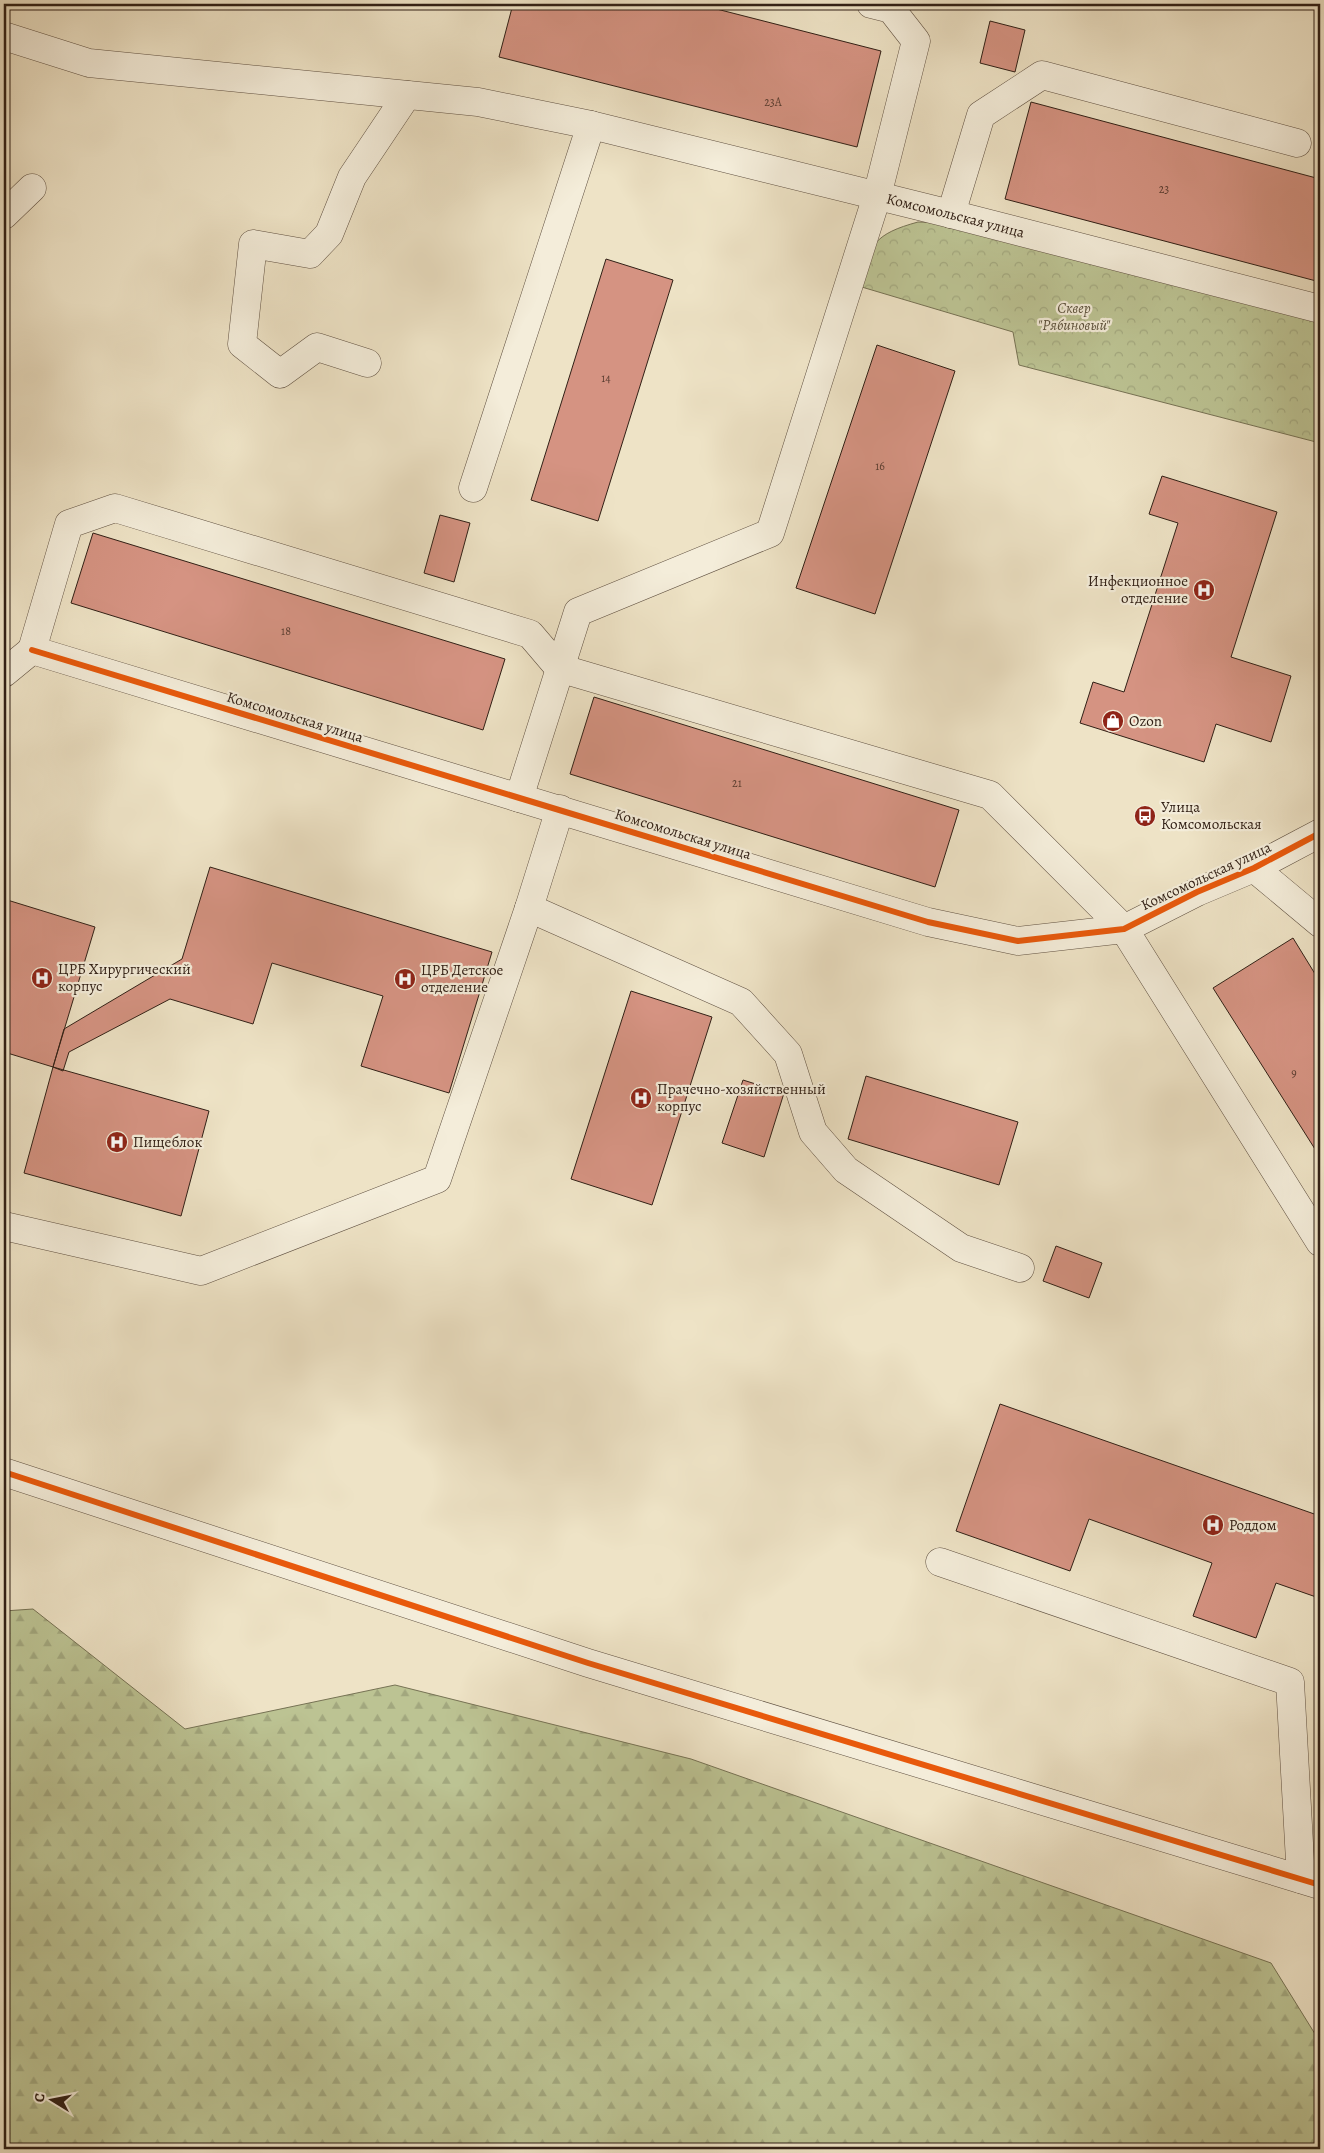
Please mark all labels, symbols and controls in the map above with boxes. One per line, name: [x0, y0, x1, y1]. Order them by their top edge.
house number: 23А: [764, 94, 783, 110]
house number: 23: [1159, 181, 1169, 197]
street label: Комсомольская улица: [884, 188, 1027, 243]
park label: Сквер "Рябиновый": [1038, 298, 1111, 335]
house number: 14: [601, 370, 611, 386]
house number: 16: [875, 458, 885, 474]
place label: Инфекционное отделение: [1088, 571, 1188, 608]
hospital icon: Инфекционное отделение: [1192, 578, 1216, 602]
house number: 18: [281, 623, 291, 639]
street label: Комсомольская улица: [224, 687, 366, 747]
shop icon: Ozon: [1101, 709, 1125, 733]
place label: Ozon: [1129, 711, 1162, 731]
house number: 21: [732, 775, 742, 791]
place label: Улица Комсомольская: [1161, 797, 1261, 834]
street label: Комсомольская улица: [612, 804, 754, 864]
bus stop icon: Улица Комсомольская: [1133, 804, 1157, 828]
street label: Комсомольская улица: [1138, 837, 1274, 915]
place label: ЦРБ Хирургический корпус: [58, 959, 191, 996]
place label: ЦРБ Детское отделение: [421, 960, 503, 997]
hospital icon: ЦРБ Хирургический корпус: [30, 966, 54, 990]
hospital icon: ЦРБ Детское отделение: [393, 967, 417, 991]
house number: 9: [1291, 1065, 1297, 1081]
place label: Прачечно-хозяйственный корпус: [657, 1079, 826, 1116]
hospital icon: Прачечно-хозяйственный корпус: [629, 1086, 653, 1110]
hospital icon: Пищеблок: [105, 1130, 129, 1154]
place label: Пищеблок: [133, 1132, 202, 1152]
hospital icon: Роддом: [1201, 1513, 1225, 1537]
place label: Роддом: [1229, 1515, 1277, 1535]
north arrow: [28, 2076, 78, 2126]
text: С: [30, 2092, 50, 2104]

